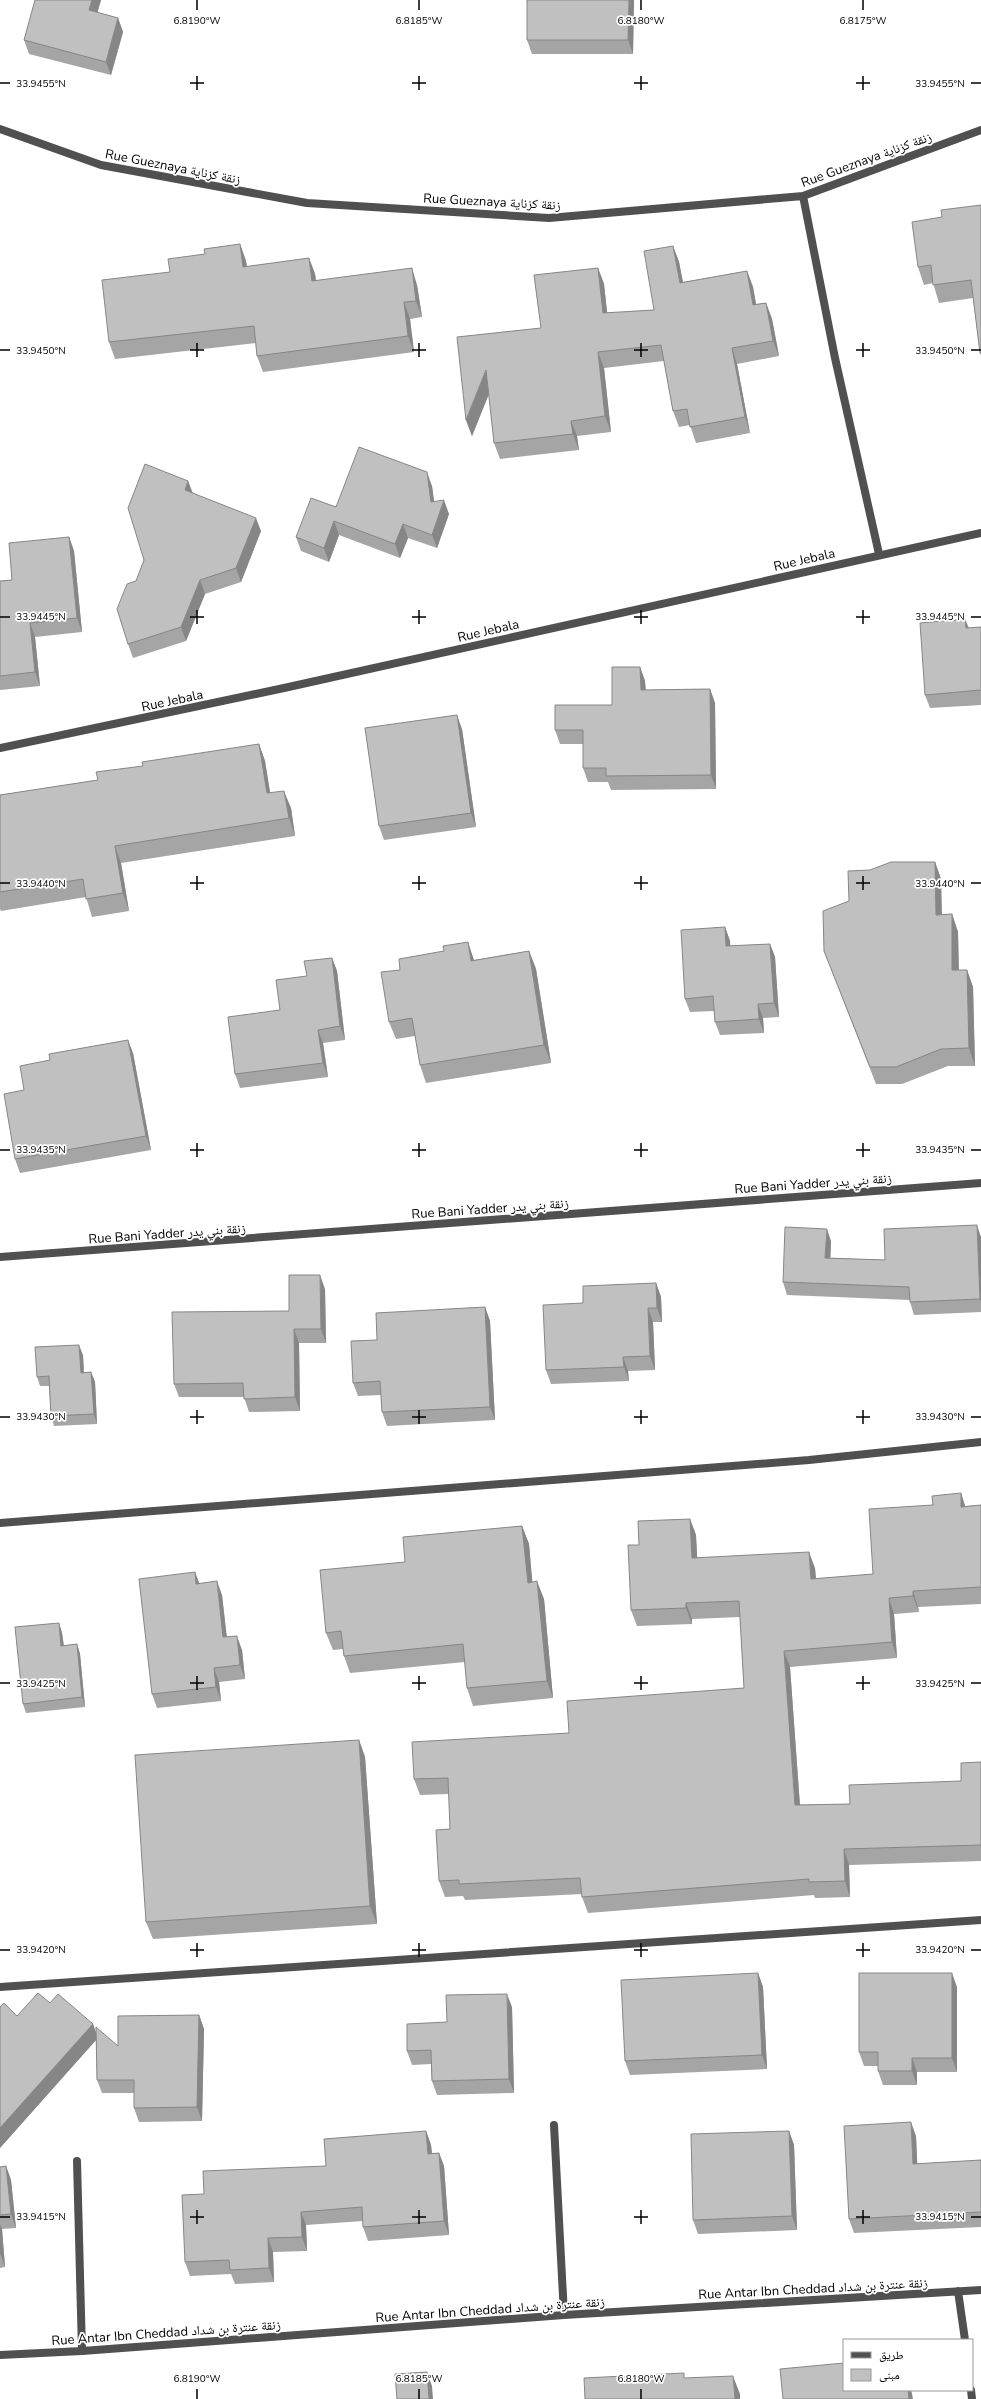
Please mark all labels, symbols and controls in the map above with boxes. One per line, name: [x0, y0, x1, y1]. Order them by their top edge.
text: 6.8190°W: [173, 14, 221, 28]
text: 6.8185°W: [395, 14, 443, 28]
text: 6.8180°W: [617, 14, 665, 28]
text: 6.8175°W: [839, 14, 887, 28]
text: 33.9455°N: [16, 77, 66, 91]
text: 33.9455°N: [915, 77, 965, 91]
street label: Rue Gueznaya زنقة كزناية: [799, 128, 934, 192]
street label: Rue Gueznaya زنقة كزناية: [104, 145, 242, 189]
street label: Rue Gueznaya زنقة كزناية: [423, 189, 561, 215]
text: 33.9450°N: [16, 344, 66, 358]
text: 33.9450°N: [915, 344, 965, 358]
street label: Rue Jebala: [772, 544, 837, 576]
text: 33.9445°N: [16, 610, 66, 624]
text: 33.9445°N: [915, 610, 965, 624]
street label: Rue Jebala: [456, 615, 521, 647]
street label: Rue Jebala: [140, 686, 205, 716]
text: 33.9440°N: [16, 877, 66, 891]
text: 33.9440°N: [915, 877, 965, 891]
text: 33.9435°N: [16, 1143, 66, 1157]
text: 33.9435°N: [915, 1143, 965, 1157]
street label: Rue Bani Yadder زنقة بني يدر: [734, 1170, 892, 1200]
street label: Rue Bani Yadder زنقة بني يدر: [411, 1195, 569, 1225]
street label: Rue Bani Yadder زنقة بني يدر: [88, 1220, 246, 1250]
text: 33.9430°N: [16, 1410, 66, 1424]
text: 33.9430°N: [915, 1410, 965, 1424]
text: 33.9425°N: [16, 1677, 66, 1691]
text: 33.9425°N: [915, 1677, 965, 1691]
text: 33.9420°N: [16, 1943, 66, 1957]
text: 33.9420°N: [915, 1943, 965, 1957]
text: 33.9415°N: [16, 2210, 66, 2224]
text: 33.9415°N: [915, 2210, 965, 2224]
street label: Rue Antar Ibn Cheddad زنقة عنترة بن شداد: [698, 2274, 928, 2304]
street label: Rue Antar Ibn Cheddad زنقة عنترة بن شداد: [375, 2293, 605, 2327]
street label: Rue Antar Ibn Cheddad زنقة عنترة بن شداد: [51, 2316, 281, 2350]
legend: [843, 2339, 973, 2391]
text: طريق: [879, 2347, 904, 2363]
text: مبنى: [879, 2367, 900, 2383]
text: 6.8190°W: [173, 2372, 221, 2386]
text: 6.8185°W: [395, 2372, 443, 2386]
text: 6.8180°W: [617, 2372, 665, 2386]

